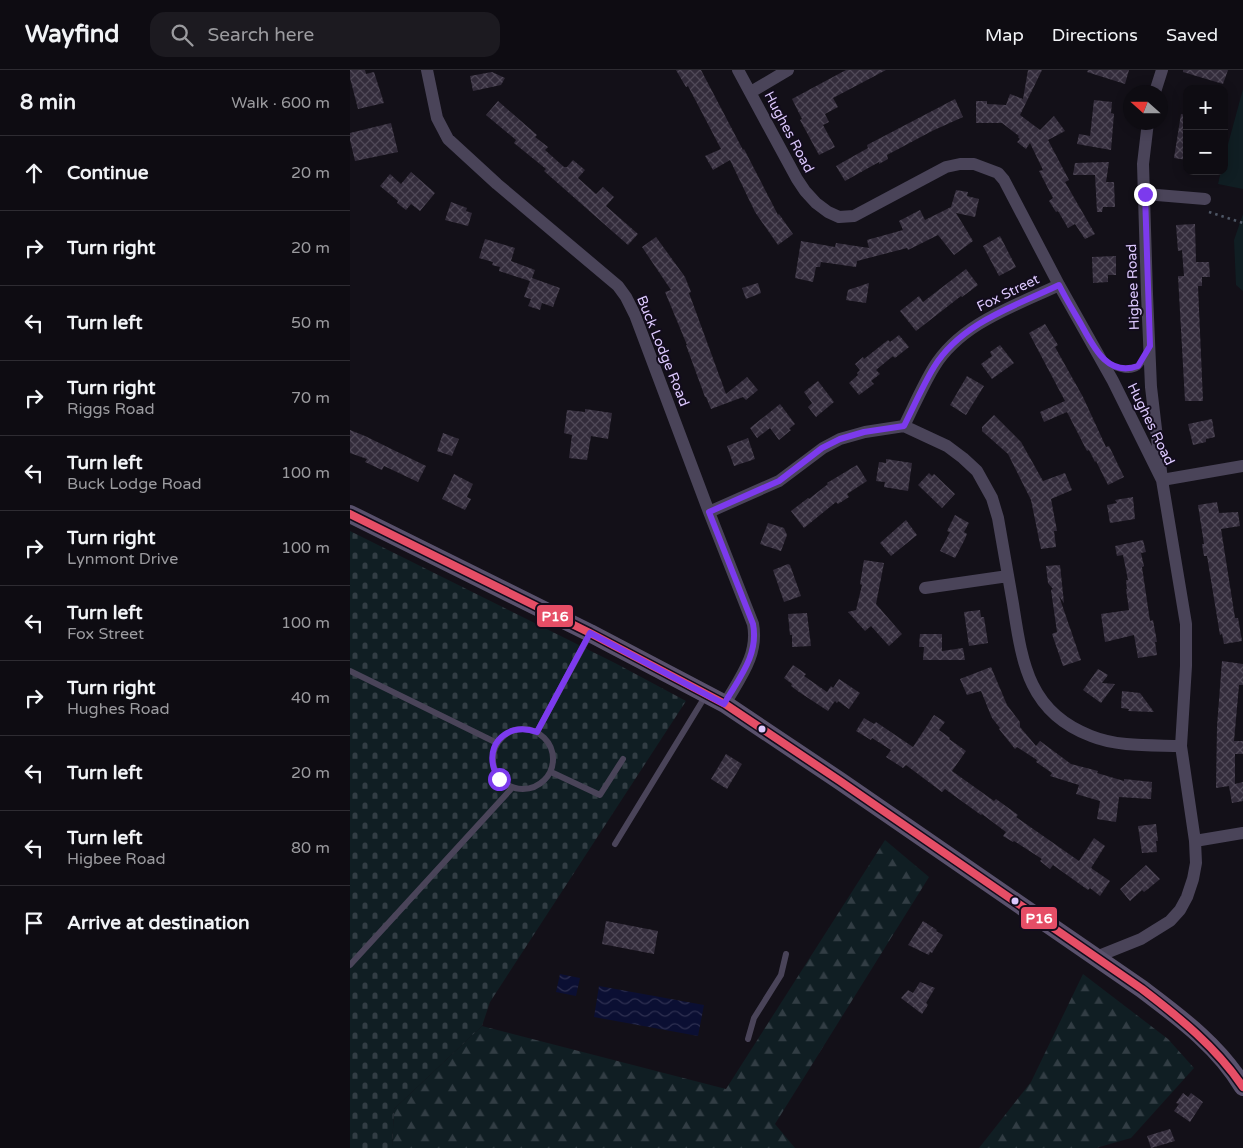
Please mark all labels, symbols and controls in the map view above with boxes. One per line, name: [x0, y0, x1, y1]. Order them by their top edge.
search box: [150, 12, 500, 57]
text: Wayfind: [25, 20, 120, 49]
icon: search: [168, 21, 196, 49]
text: Search here: [208, 24, 314, 46]
text: Map: [985, 24, 1024, 46]
text: Directions: [1052, 24, 1138, 46]
text: Saved: [1166, 24, 1218, 46]
north arrow: [1123, 85, 1168, 130]
map controls: [1183, 85, 1228, 175]
button: +: [1183, 85, 1228, 130]
street label: Hughes Road: [760, 88, 818, 176]
text: 8 min: [20, 90, 76, 115]
text: Walk · 600 m: [231, 93, 330, 113]
button: −: [1183, 130, 1228, 175]
icon: ahead: [20, 159, 48, 187]
text: Continue: [67, 162, 149, 184]
text: 20 m: [291, 163, 330, 183]
route end: [1134, 183, 1157, 206]
icon: right: [20, 234, 48, 262]
text: Turn right: [67, 237, 155, 259]
text: 20 m: [291, 238, 330, 258]
street label: Higbee Road: [1123, 244, 1143, 330]
street label: Fox Street: [974, 270, 1043, 315]
street label: Buck Lodge Road: [633, 293, 693, 409]
icon: left: [20, 309, 48, 337]
text: Turn left: [67, 312, 143, 334]
text: 50 m: [291, 313, 330, 333]
text: Turn right: [67, 377, 155, 399]
street label: Hughes Road: [1124, 380, 1178, 468]
icon: right: [20, 384, 48, 412]
text: 70 m: [291, 388, 330, 408]
text: Riggs Road: [67, 399, 155, 419]
text: Turn left: [67, 452, 143, 474]
icon: left: [20, 459, 48, 487]
text: 100 m: [281, 463, 330, 483]
text: Buck Lodge Road: [67, 474, 202, 494]
text: Turn right: [67, 527, 155, 549]
icon: right: [20, 534, 48, 562]
text: 100 m: [281, 538, 330, 558]
text: Lynmont Drive: [67, 549, 178, 569]
text: Turn left: [67, 602, 143, 624]
line badge: P16: [536, 604, 574, 628]
text: P16: [542, 608, 569, 625]
icon: left: [20, 609, 48, 637]
text: 100 m: [281, 613, 330, 633]
text: Fox Street: [67, 624, 144, 644]
text: Turn right: [67, 677, 155, 699]
icon: right: [20, 684, 48, 712]
text: 40 m: [291, 688, 330, 708]
text: Hughes Road: [67, 699, 170, 719]
unlabelled marker: [757, 724, 767, 734]
icon: left: [20, 759, 48, 787]
text: Turn left: [67, 762, 143, 784]
text: 20 m: [291, 763, 330, 783]
route start: [488, 768, 511, 791]
text: Turn left: [67, 827, 143, 849]
icon: left: [20, 834, 48, 862]
text: 80 m: [291, 838, 330, 858]
text: Higbee Road: [67, 849, 166, 869]
unlabelled marker: [1010, 896, 1020, 906]
line badge: P16: [1020, 906, 1058, 930]
icon: arrive: [20, 909, 48, 937]
text: P16: [1026, 910, 1053, 927]
text: Arrive at destination: [67, 912, 250, 934]

